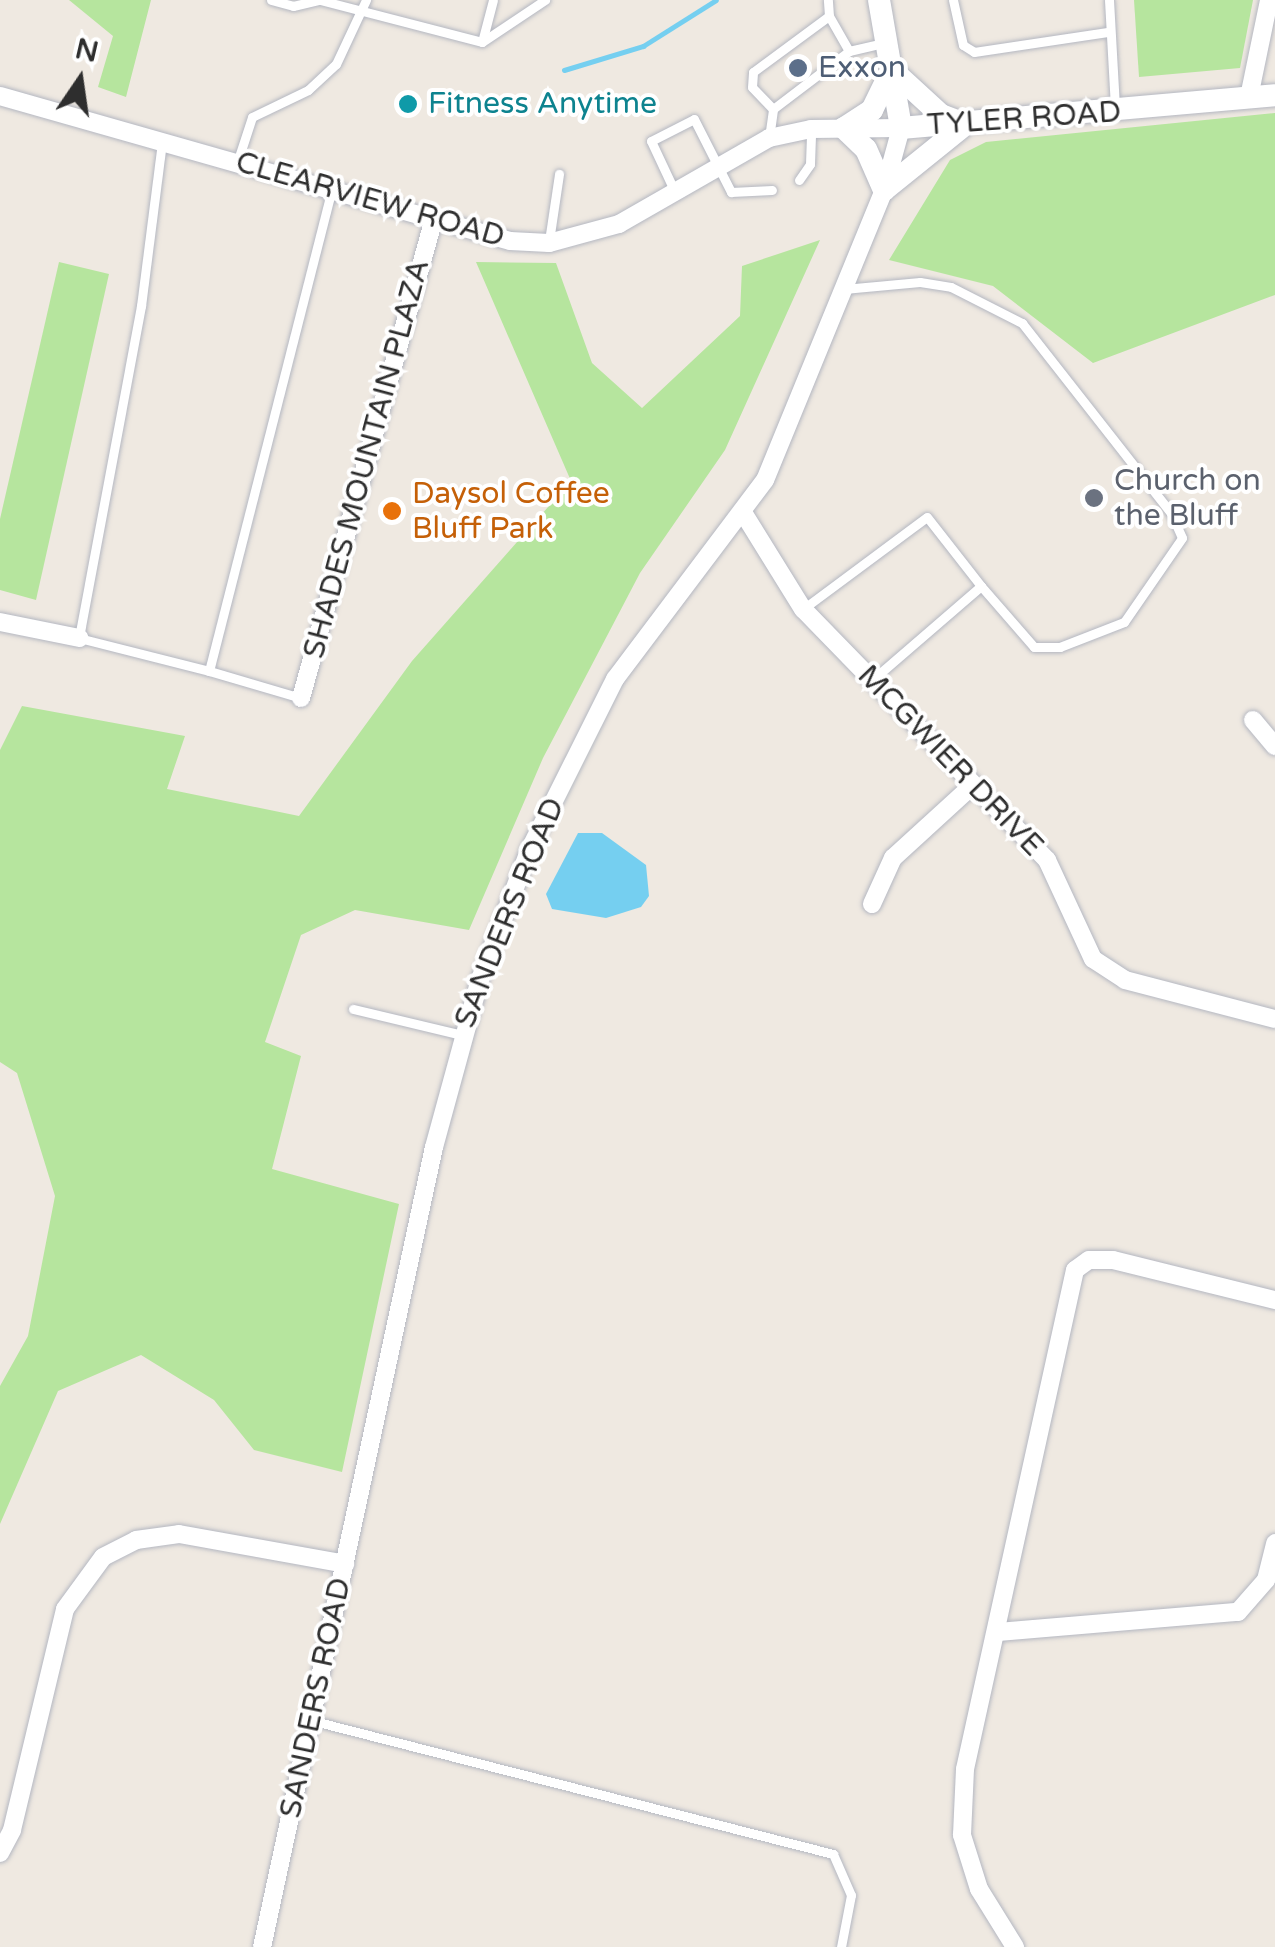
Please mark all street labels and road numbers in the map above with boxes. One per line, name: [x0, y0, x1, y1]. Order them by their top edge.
street label: TYLER ROAD: [926, 94, 1122, 144]
street label: CLEARVIEW ROAD: [232, 144, 508, 256]
street label: SHADES MOUNTAIN PLAZA: [296, 256, 438, 662]
street label: MCGWIER DRIVE: [850, 658, 1050, 864]
street label: SANDERS ROAD: [448, 793, 572, 1033]
street label: SANDERS ROAD: [273, 1575, 359, 1821]

